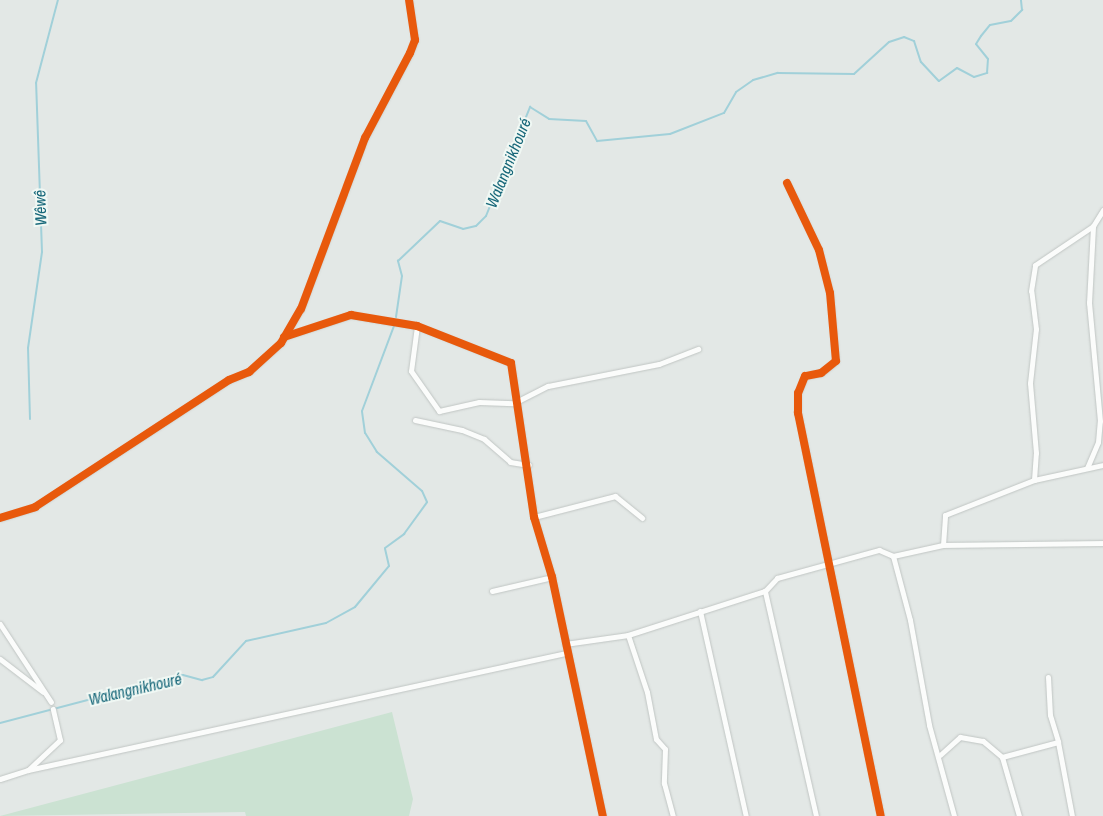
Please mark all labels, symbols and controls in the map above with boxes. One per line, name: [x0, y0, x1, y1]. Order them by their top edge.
water label: Walangnikhouré: [481, 115, 535, 211]
water label: Wêwê: [30, 190, 50, 226]
water label: Walangnikhouré: [86, 669, 184, 709]

